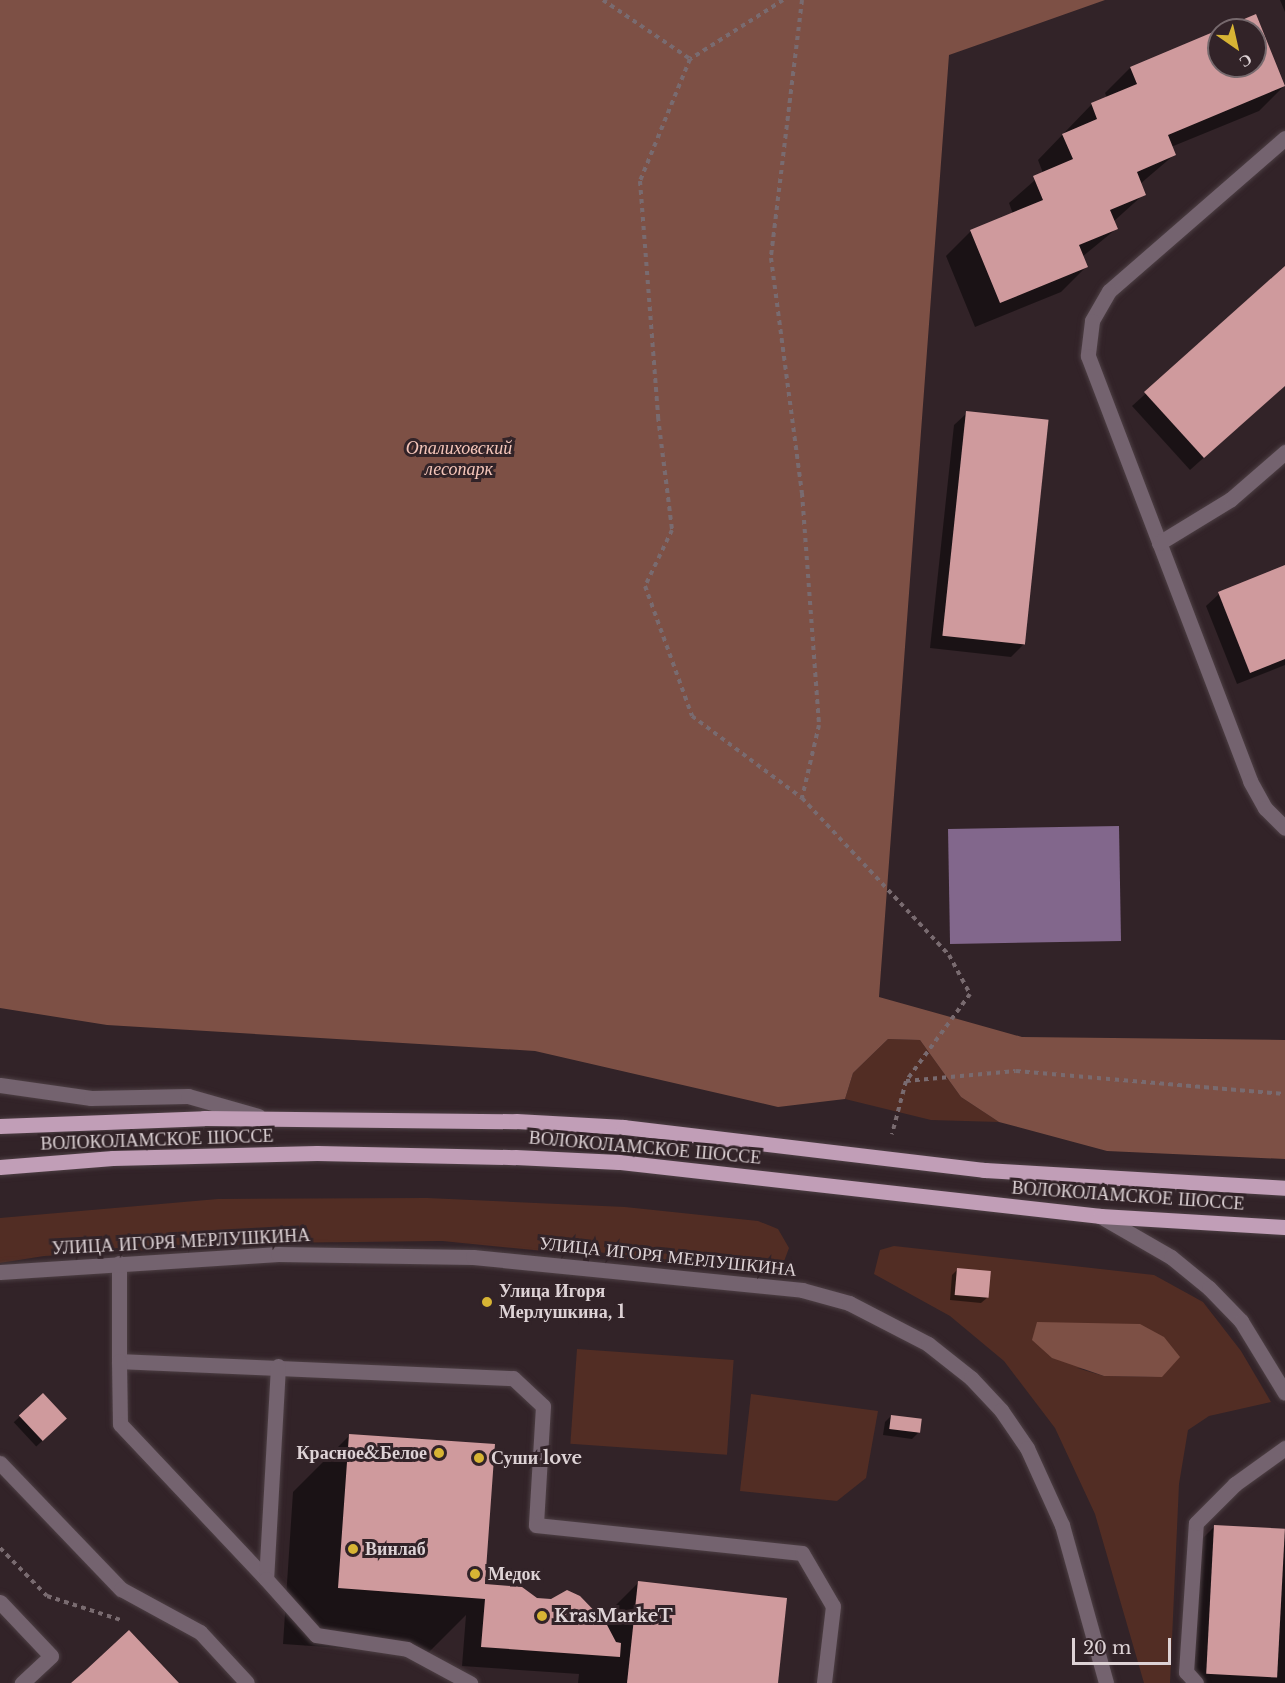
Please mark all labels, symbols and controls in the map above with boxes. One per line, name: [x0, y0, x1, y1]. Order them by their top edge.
north arrow: [1207, 18, 1267, 78]
text: С: [1236, 50, 1256, 73]
park label: Опалиховский лесопарк: [406, 438, 512, 480]
street label: ВОЛОКОЛАМСКОЕ ШОССЕ: [40, 1125, 274, 1155]
street label: ВОЛОКОЛАМСКОЕ ШОССЕ: [528, 1127, 762, 1169]
street label: ВОЛОКОЛАМСКОЕ ШОССЕ: [1011, 1177, 1245, 1215]
street label: УЛИЦА ИГОРЯ МЕРЛУШКИНА: [51, 1224, 311, 1260]
street label: УЛИЦА ИГОРЯ МЕРЛУШКИНА: [538, 1233, 798, 1281]
place label: Улица Игоря Мерлушкина, 1: [499, 1281, 625, 1324]
marker: Улица Игоря Мерлушкина, 1: [480, 1295, 494, 1309]
place label: Красное&Белое: [297, 1442, 427, 1464]
marker: Красное&Белое: [432, 1446, 446, 1460]
place label: Суши love: [491, 1447, 582, 1469]
marker: Суши love: [472, 1451, 486, 1465]
place label: Винлаб: [365, 1538, 426, 1560]
marker: Винлаб: [346, 1542, 360, 1556]
place label: Медок: [488, 1563, 541, 1585]
marker: Медок: [466, 1565, 484, 1583]
place label: KrasMarkeT: [554, 1605, 673, 1627]
marker: KrasMarkeT: [535, 1609, 549, 1623]
scale bar: [1075, 1626, 1174, 1664]
text: 20 m: [1083, 1637, 1131, 1659]

